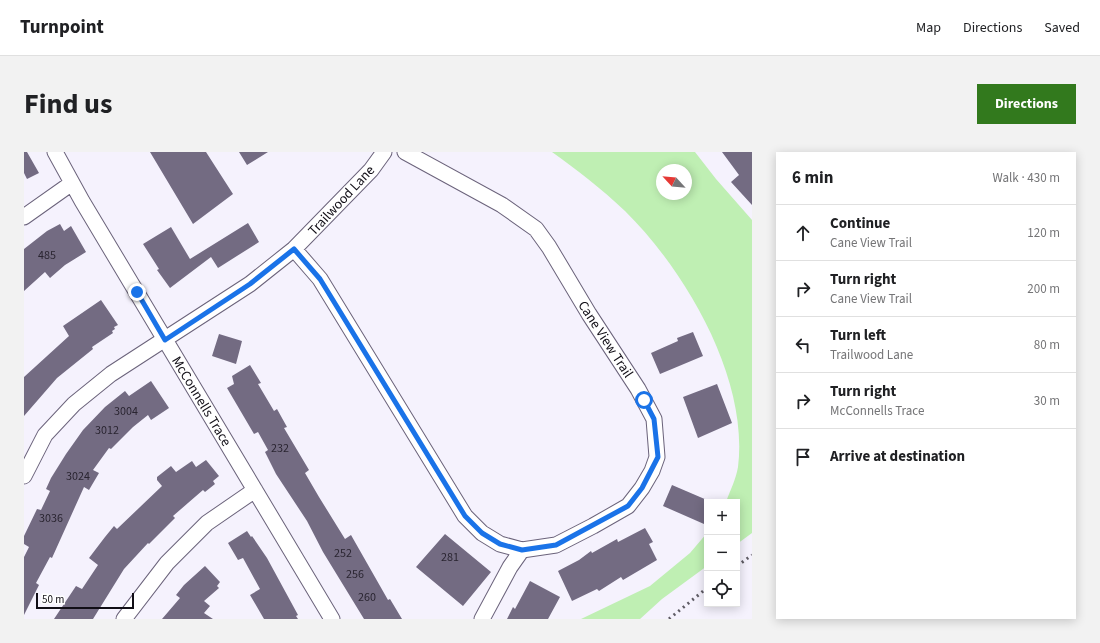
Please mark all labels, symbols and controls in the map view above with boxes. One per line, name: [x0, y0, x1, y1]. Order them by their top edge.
text: Turnpoint: [20, 14, 104, 41]
text: Map: [916, 18, 941, 38]
text: Directions: [963, 18, 1022, 38]
text: Saved: [1044, 18, 1080, 38]
text: Find us: [24, 84, 112, 124]
button: Directions: [977, 84, 1076, 124]
street label: Trailwood Lane: [304, 161, 380, 240]
north arrow: [656, 164, 692, 200]
text: 6 min: [792, 166, 833, 190]
text: Walk · 430 m: [992, 169, 1060, 187]
text: Continue: [830, 213, 890, 234]
icon: ahead: [792, 222, 814, 244]
text: 120 m: [1027, 224, 1060, 242]
text: Cane View Trail: [830, 234, 912, 252]
house number: 485: [38, 247, 56, 264]
text: Turn right: [830, 269, 896, 290]
icon: right: [792, 278, 814, 300]
text: 200 m: [1027, 280, 1060, 298]
route end: [128, 283, 146, 301]
text: Cane View Trail: [830, 290, 912, 308]
street label: Cane View Trail: [573, 297, 638, 382]
text: Turn left: [830, 325, 886, 346]
icon: left: [792, 334, 814, 356]
text: 80 m: [1034, 336, 1060, 354]
text: Trailwood Lane: [830, 346, 913, 364]
street label: McConnells Trace: [166, 353, 236, 450]
text: Turn right: [830, 381, 896, 402]
icon: right: [792, 390, 814, 412]
route start: [635, 391, 653, 409]
text: 30 m: [1034, 392, 1060, 410]
text: McConnells Trace: [830, 402, 924, 420]
house number: 3004: [114, 403, 138, 420]
house number: 3012: [95, 422, 119, 439]
house number: 232: [271, 440, 289, 457]
icon: arrive: [792, 446, 814, 468]
text: Arrive at destination: [830, 446, 965, 467]
house number: 3024: [66, 468, 90, 485]
map controls: [704, 499, 740, 607]
button: +: [704, 499, 740, 535]
house number: 3036: [39, 510, 63, 527]
button: −: [704, 535, 740, 571]
house number: 252: [334, 545, 352, 562]
house number: 281: [441, 549, 459, 566]
house number: 256: [346, 566, 364, 583]
button: locate: [704, 571, 740, 607]
house number: 260: [358, 589, 376, 606]
scale bar: [36, 591, 134, 610]
text: 50 m: [42, 592, 64, 607]

